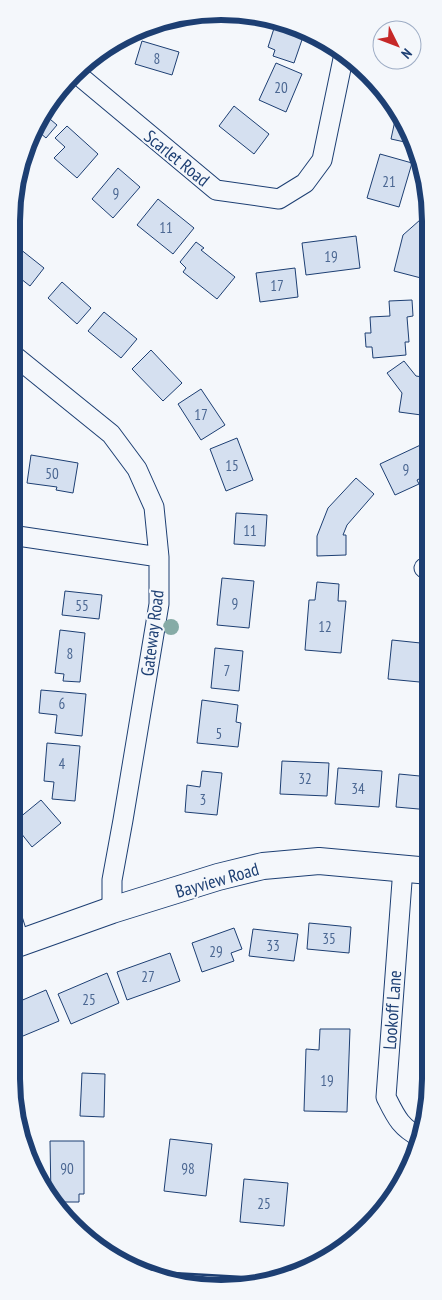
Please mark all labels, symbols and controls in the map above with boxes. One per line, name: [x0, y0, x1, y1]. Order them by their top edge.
north arrow: [372, 20, 422, 70]
text: N: [397, 45, 416, 63]
house number: 8: [154, 49, 160, 68]
house number: 20: [274, 78, 288, 97]
street label: Scarlet Road: [140, 125, 214, 191]
house number: 21: [382, 172, 396, 191]
house number: 9: [113, 184, 119, 203]
house number: 11: [159, 218, 173, 237]
house number: 19: [324, 247, 338, 266]
house number: 17: [270, 276, 284, 295]
house number: 17: [194, 405, 208, 424]
house number: 15: [225, 456, 239, 475]
house number: 9: [403, 460, 409, 479]
house number: 50: [45, 464, 59, 483]
house number: 11: [243, 521, 257, 540]
street label: Gateway Road: [135, 589, 169, 677]
house number: 9: [232, 594, 238, 613]
house number: 55: [75, 596, 89, 615]
house number: 12: [318, 617, 332, 636]
house number: 8: [67, 644, 73, 663]
house number: 7: [224, 661, 230, 680]
house number: 6: [59, 694, 66, 713]
house number: 5: [216, 724, 222, 743]
house number: 4: [59, 754, 66, 773]
house number: 32: [298, 769, 312, 788]
house number: 34: [351, 779, 365, 798]
house number: 3: [200, 790, 206, 809]
street label: Bayview Road: [173, 857, 261, 903]
house number: 35: [322, 929, 336, 948]
house number: 33: [266, 936, 280, 955]
house number: 29: [209, 942, 223, 961]
house number: 27: [141, 967, 155, 986]
street label: Lookoff Lane: [378, 970, 406, 1050]
house number: 25: [82, 990, 96, 1009]
house number: 19: [320, 1071, 334, 1090]
house number: 90: [60, 1159, 74, 1178]
house number: 98: [181, 1159, 195, 1178]
house number: 25: [257, 1194, 271, 1213]

